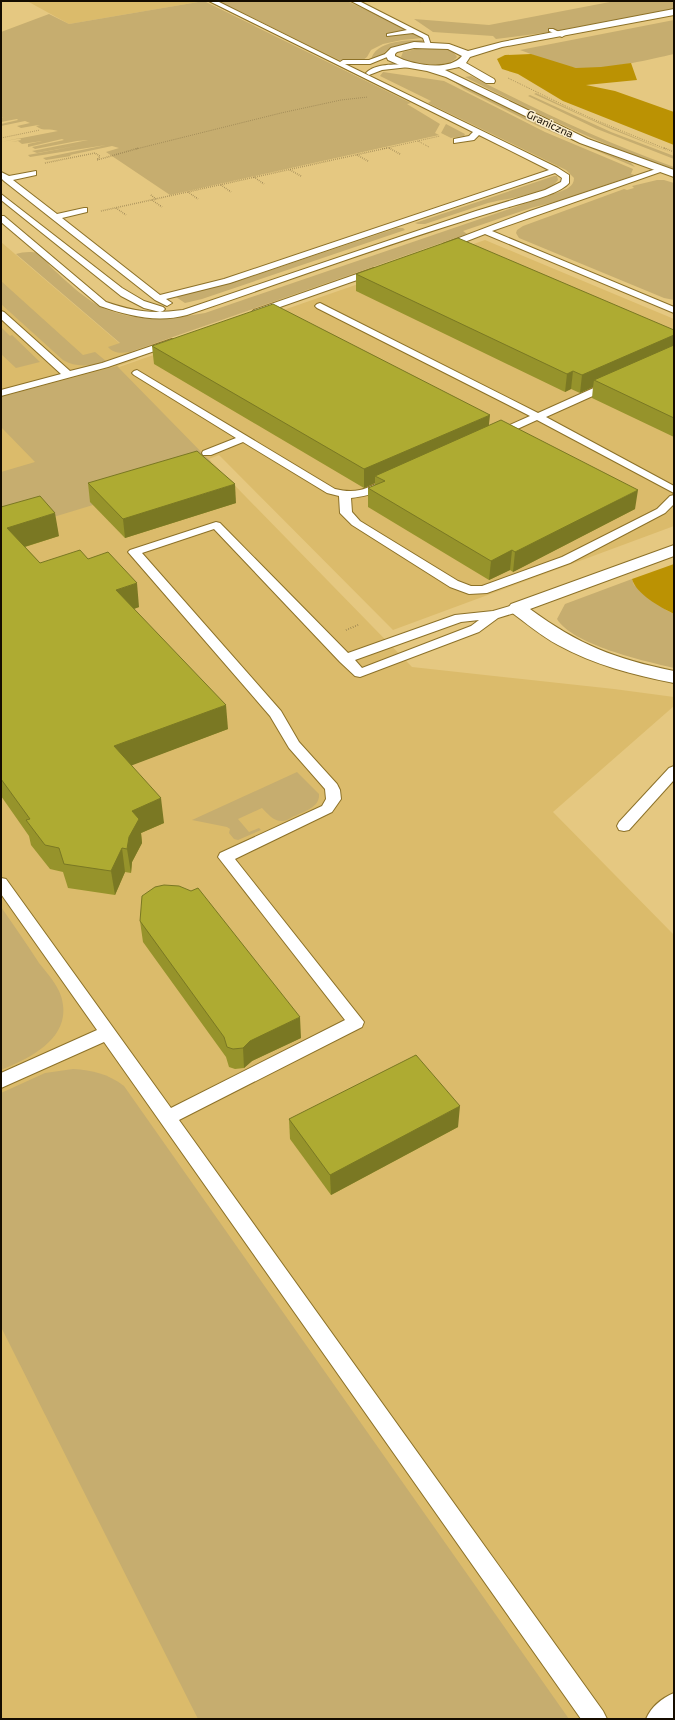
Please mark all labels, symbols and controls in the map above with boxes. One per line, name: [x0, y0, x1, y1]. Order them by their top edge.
street label: Graniczna: [525, 107, 576, 140]

